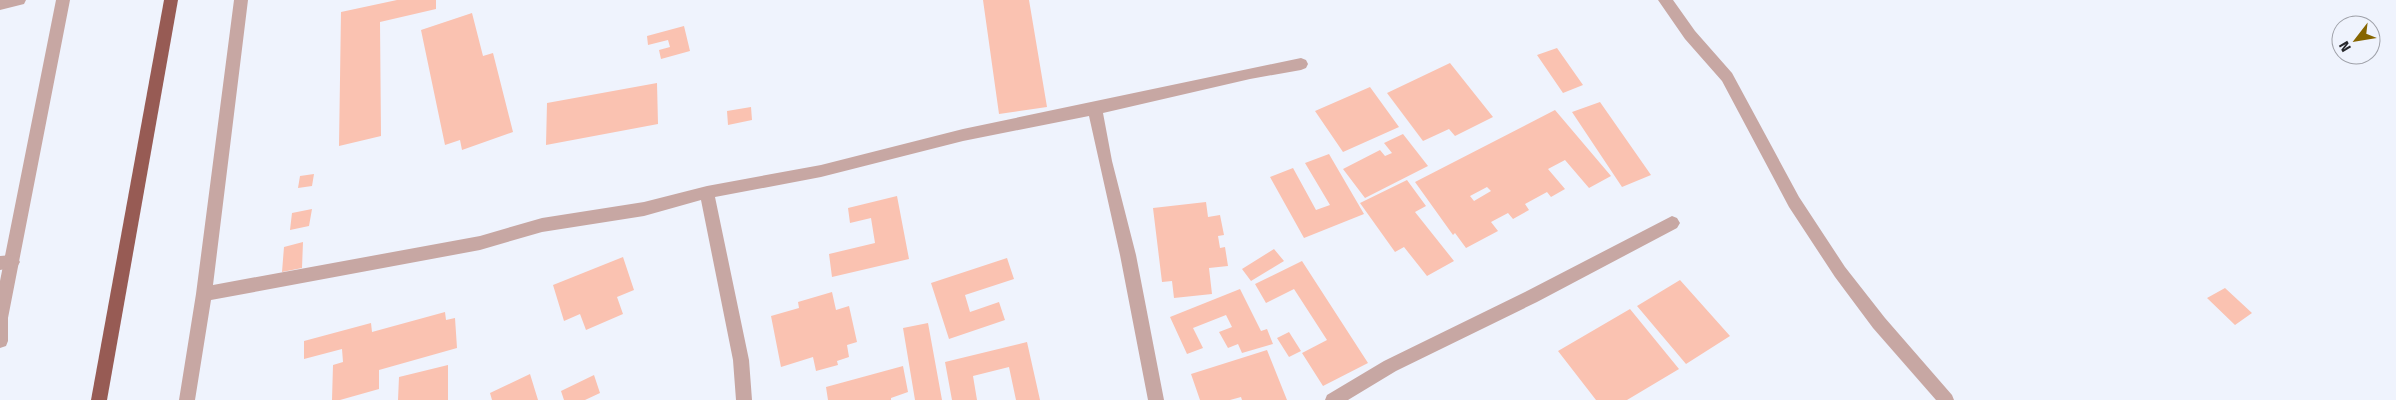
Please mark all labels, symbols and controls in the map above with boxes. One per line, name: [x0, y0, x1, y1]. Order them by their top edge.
north arrow: [2331, 15, 2381, 65]
text: N: [2336, 38, 2355, 55]

